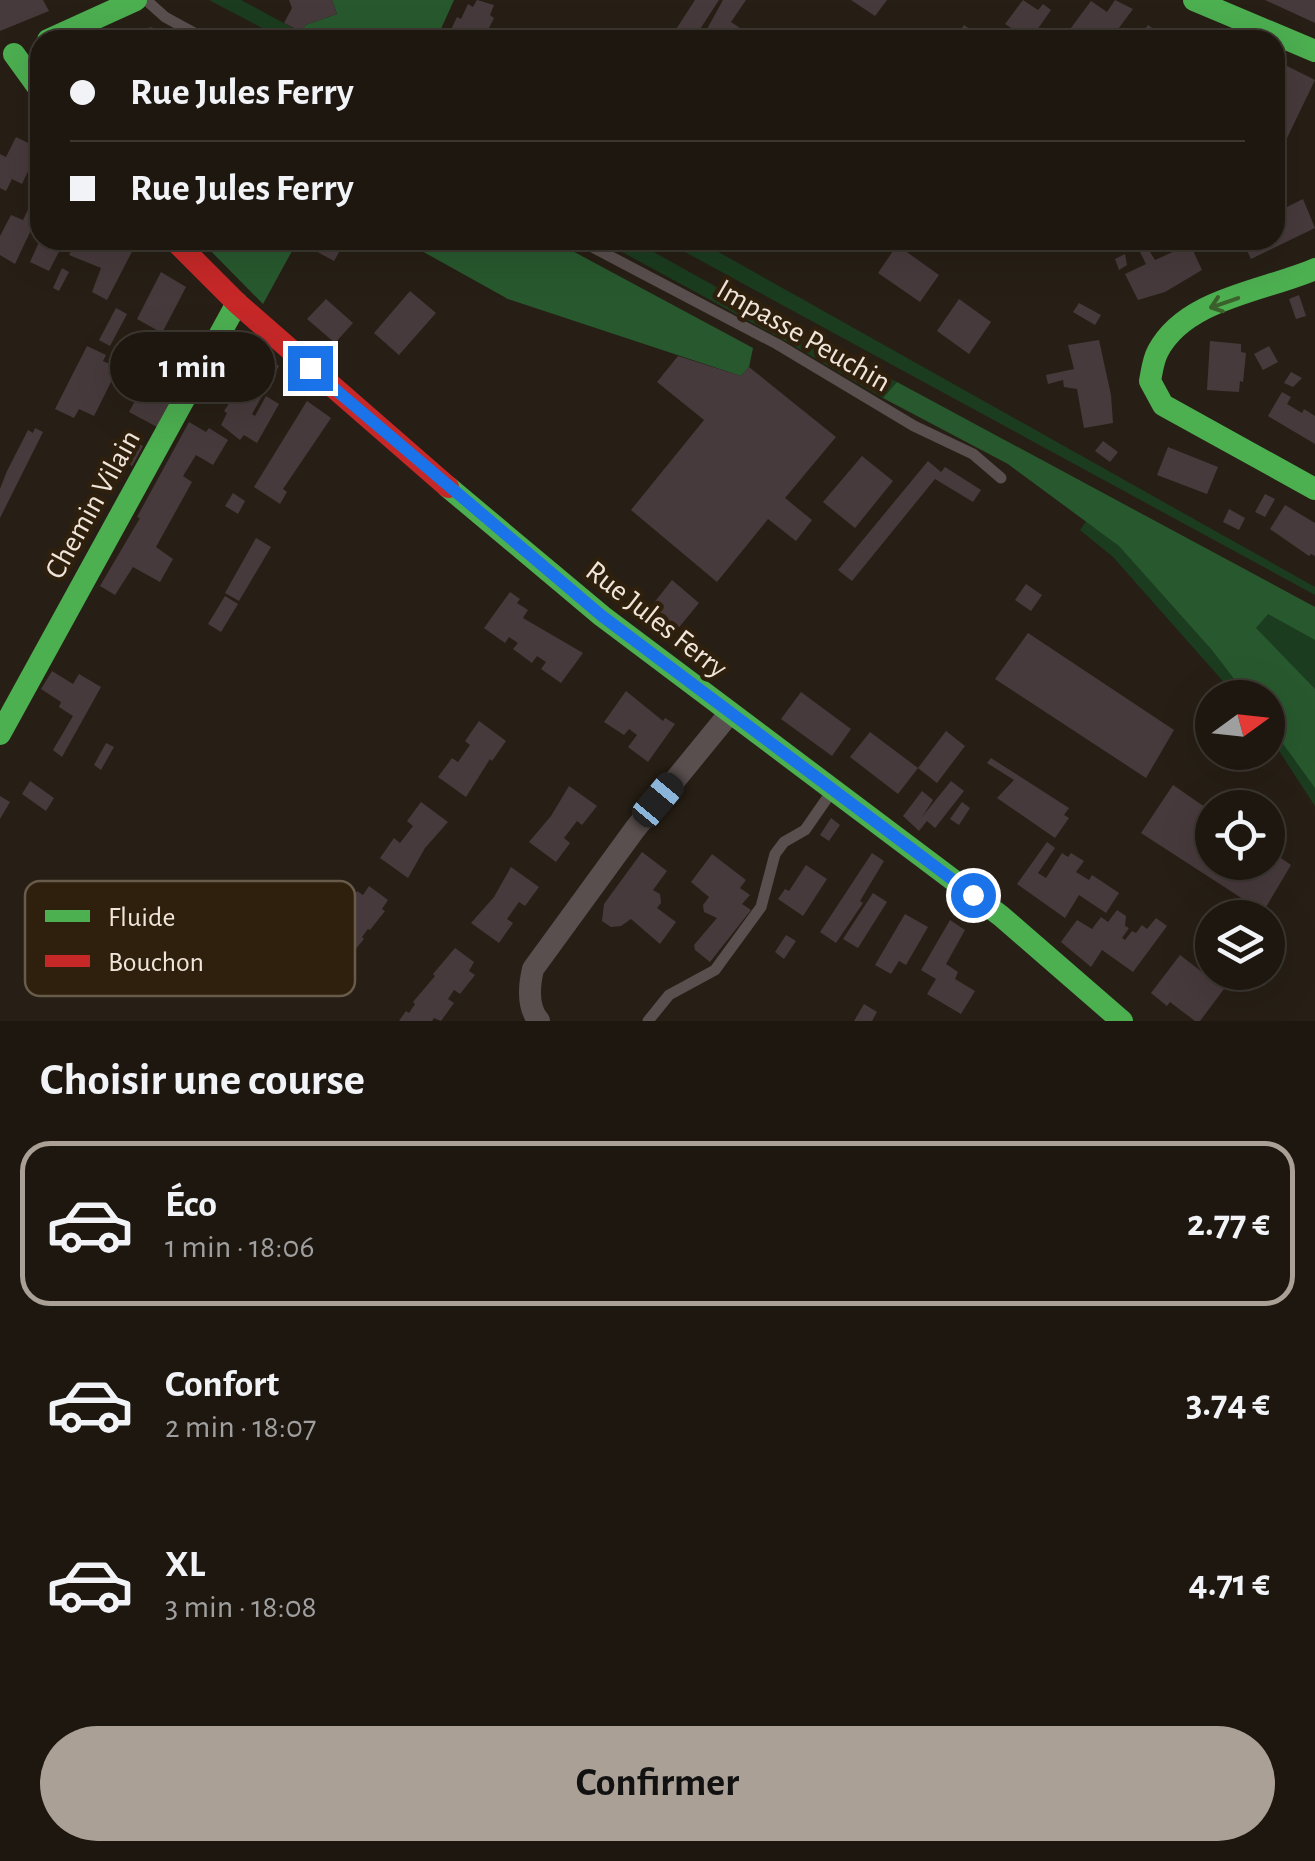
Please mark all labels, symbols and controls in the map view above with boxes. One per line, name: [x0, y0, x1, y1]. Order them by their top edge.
text: Rue Jules Ferry: [130, 74, 354, 112]
text: Rue Jules Ferry: [130, 170, 354, 208]
street label: Impasse Peuchin: [711, 274, 896, 398]
one-way arrow: [1209, 295, 1240, 313]
callout: 1 min: [110, 333, 275, 403]
route end: [288, 346, 333, 391]
text: 1 min: [159, 351, 226, 383]
street label: Chemin Vilain: [40, 425, 146, 584]
street label: Rue Jules Ferry: [580, 556, 733, 684]
north arrow: [1195, 680, 1285, 770]
map controls: [1195, 680, 1285, 990]
car: [627, 767, 689, 833]
button: locate: [1195, 790, 1285, 880]
route start: [951, 873, 996, 918]
legend: [25, 881, 355, 996]
button: layers: [1195, 900, 1285, 990]
text: Fluide: [108, 904, 176, 932]
text: Bouchon: [108, 949, 204, 977]
text: Choisir une course: [40, 1058, 365, 1103]
icon: car: [45, 1179, 135, 1269]
text: Éco: [165, 1186, 217, 1224]
text: 2.77 €: [1187, 1205, 1270, 1243]
text: 1 min · 18:06: [165, 1231, 314, 1263]
icon: car: [45, 1359, 135, 1449]
text: Confort: [165, 1366, 279, 1404]
text: 3.74 €: [1186, 1385, 1270, 1423]
text: 2 min · 18:07: [165, 1411, 316, 1443]
icon: car: [45, 1539, 135, 1629]
text: XL: [165, 1546, 205, 1584]
text: 4.71 €: [1189, 1565, 1270, 1603]
text: 3 min · 18:08: [165, 1591, 317, 1623]
button: Confirmer: [40, 1726, 1275, 1841]

